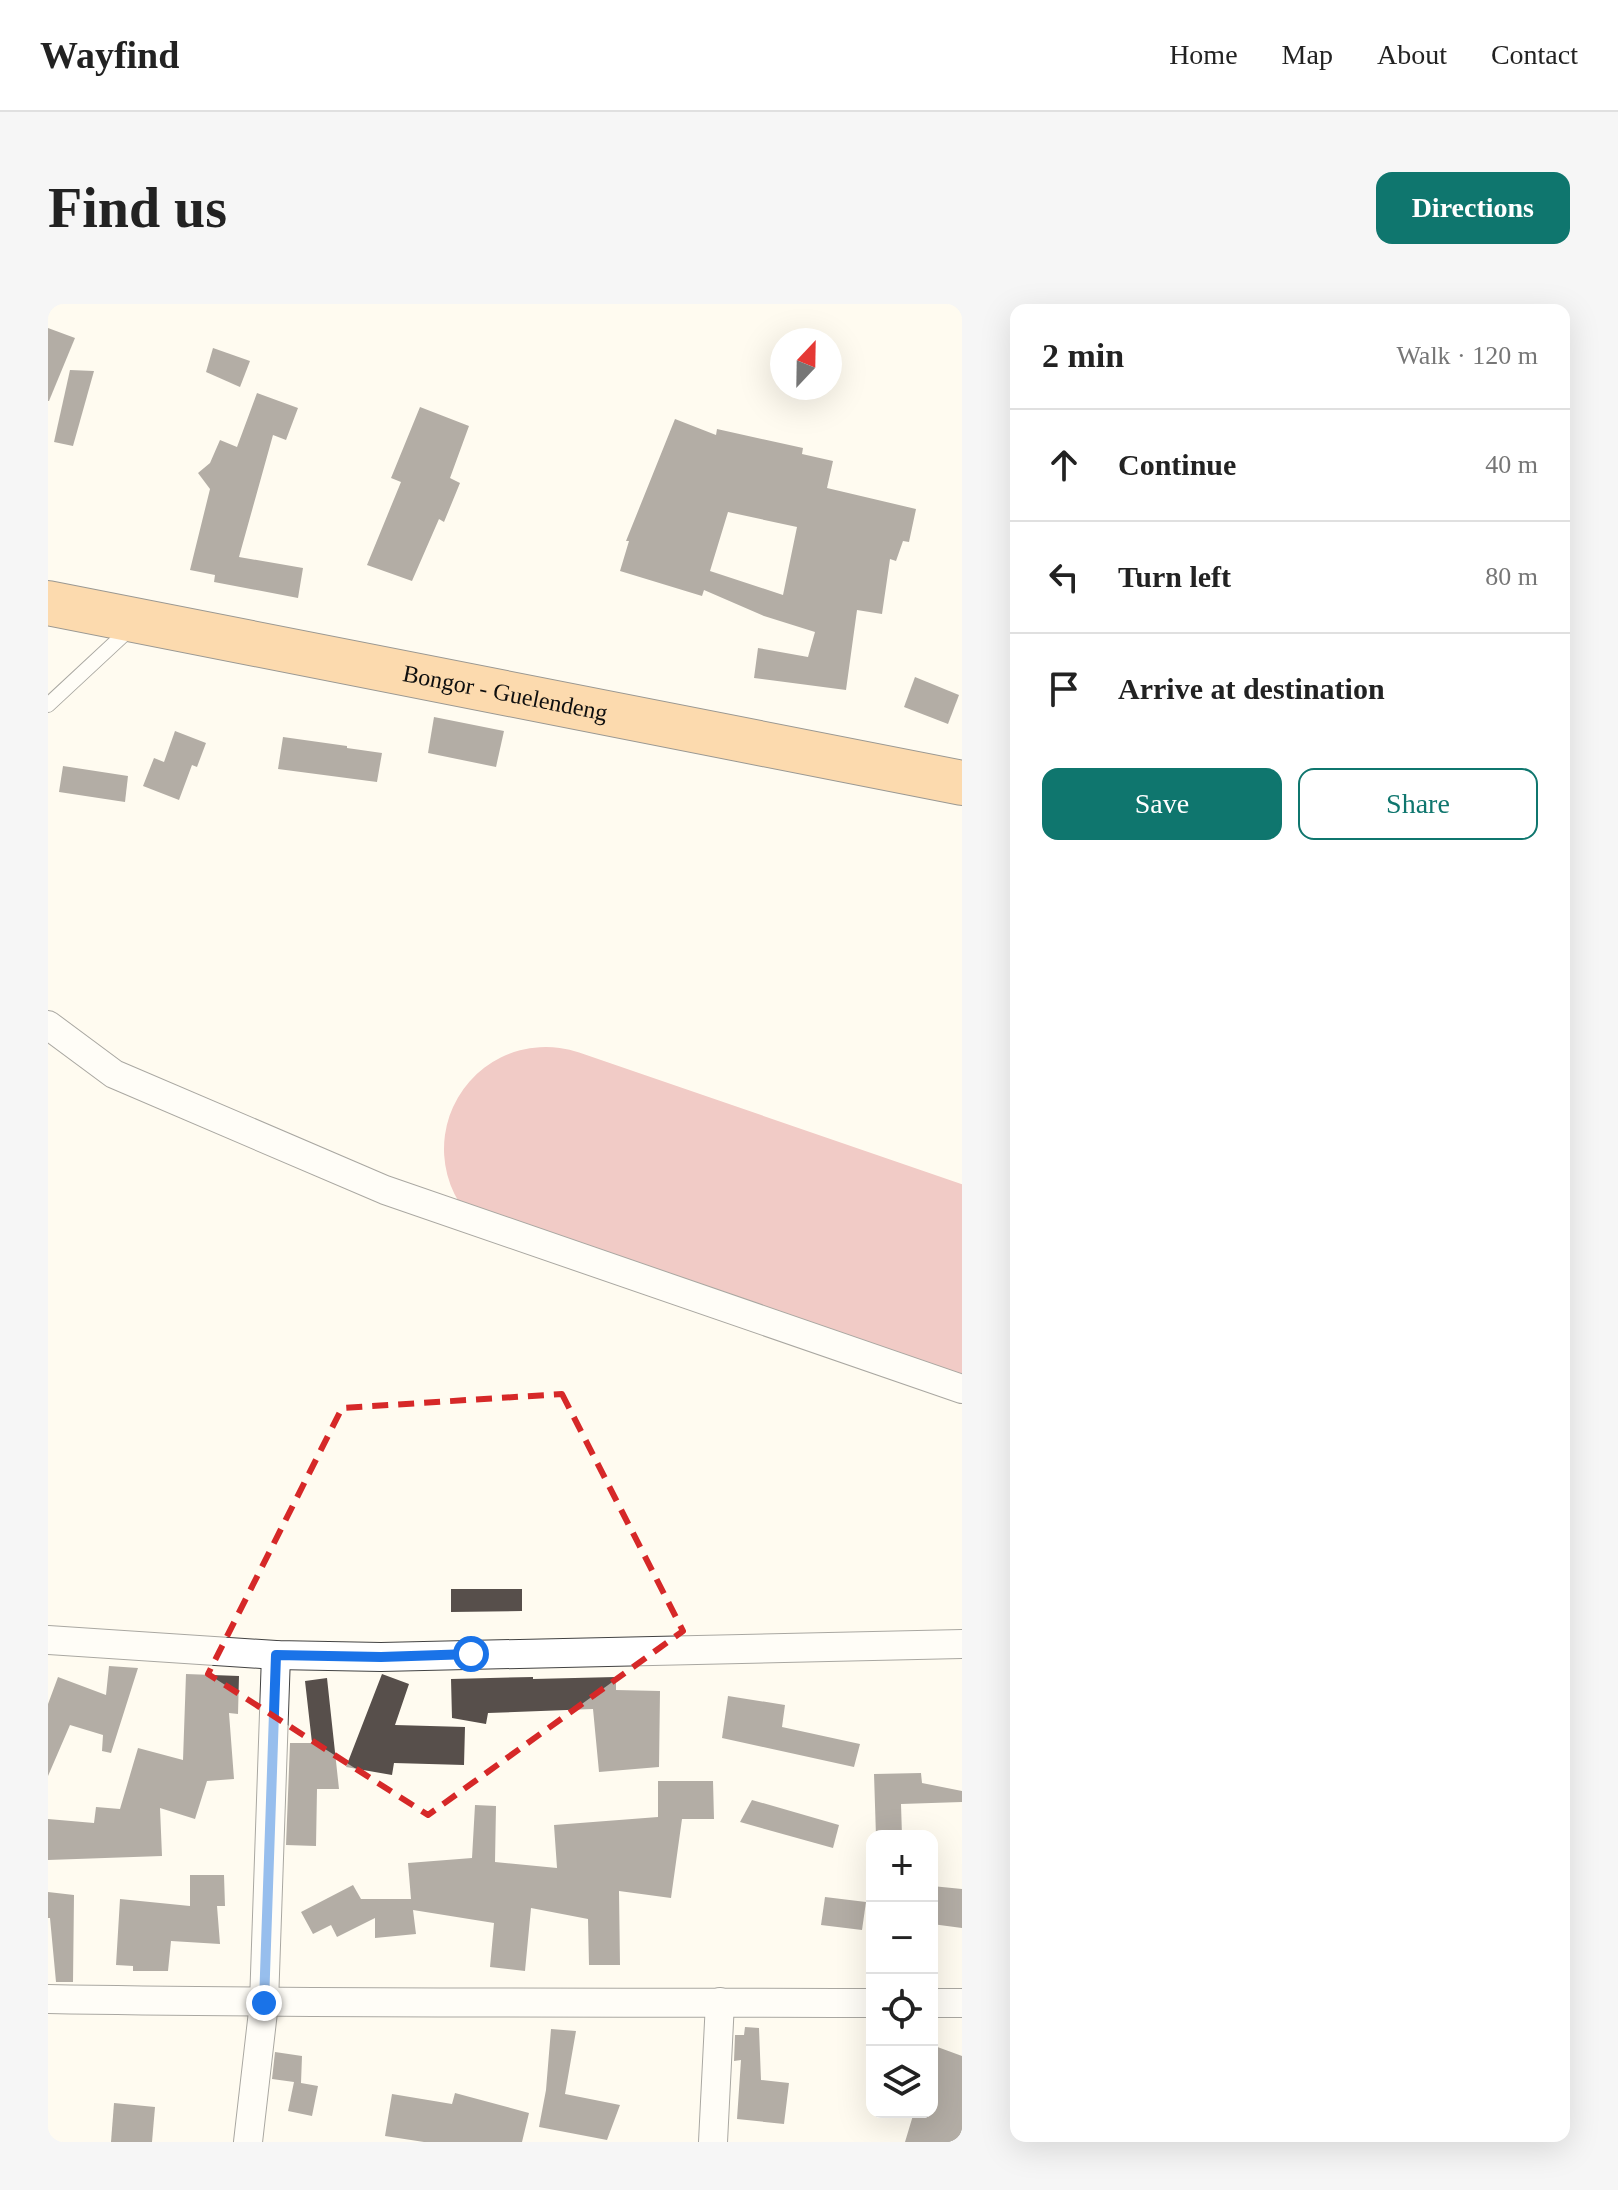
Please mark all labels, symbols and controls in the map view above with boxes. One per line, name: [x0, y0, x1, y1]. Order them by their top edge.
text: Wayfind: [40, 34, 179, 76]
text: Home: [1169, 39, 1238, 70]
text: Map: [1282, 39, 1333, 70]
text: About: [1377, 39, 1447, 70]
text: Contact: [1491, 39, 1578, 70]
button: Directions: [1376, 172, 1570, 244]
text: Find us: [48, 177, 227, 239]
north arrow: [770, 328, 842, 400]
text: 2 min: [1042, 337, 1124, 374]
text: Walk · 120 m: [1396, 341, 1538, 370]
icon: ahead: [1042, 443, 1086, 487]
text: Continue: [1118, 448, 1236, 481]
text: 40 m: [1485, 450, 1538, 479]
icon: left: [1042, 555, 1086, 599]
text: Turn left: [1118, 560, 1231, 593]
text: 80 m: [1485, 562, 1538, 591]
street label: Bongor - Guelendeng: [401, 660, 610, 726]
icon: arrive: [1042, 667, 1086, 711]
text: Arrive at destination: [1118, 672, 1385, 705]
button: Save: [1042, 768, 1282, 840]
button: Share: [1298, 768, 1538, 840]
route start: [453, 1636, 489, 1672]
map controls: [866, 1830, 938, 2118]
button: +: [866, 1830, 938, 1902]
button: −: [866, 1902, 938, 1974]
button: locate: [866, 1974, 938, 2046]
route end: [246, 1985, 282, 2021]
button: layers: [866, 2046, 938, 2118]

